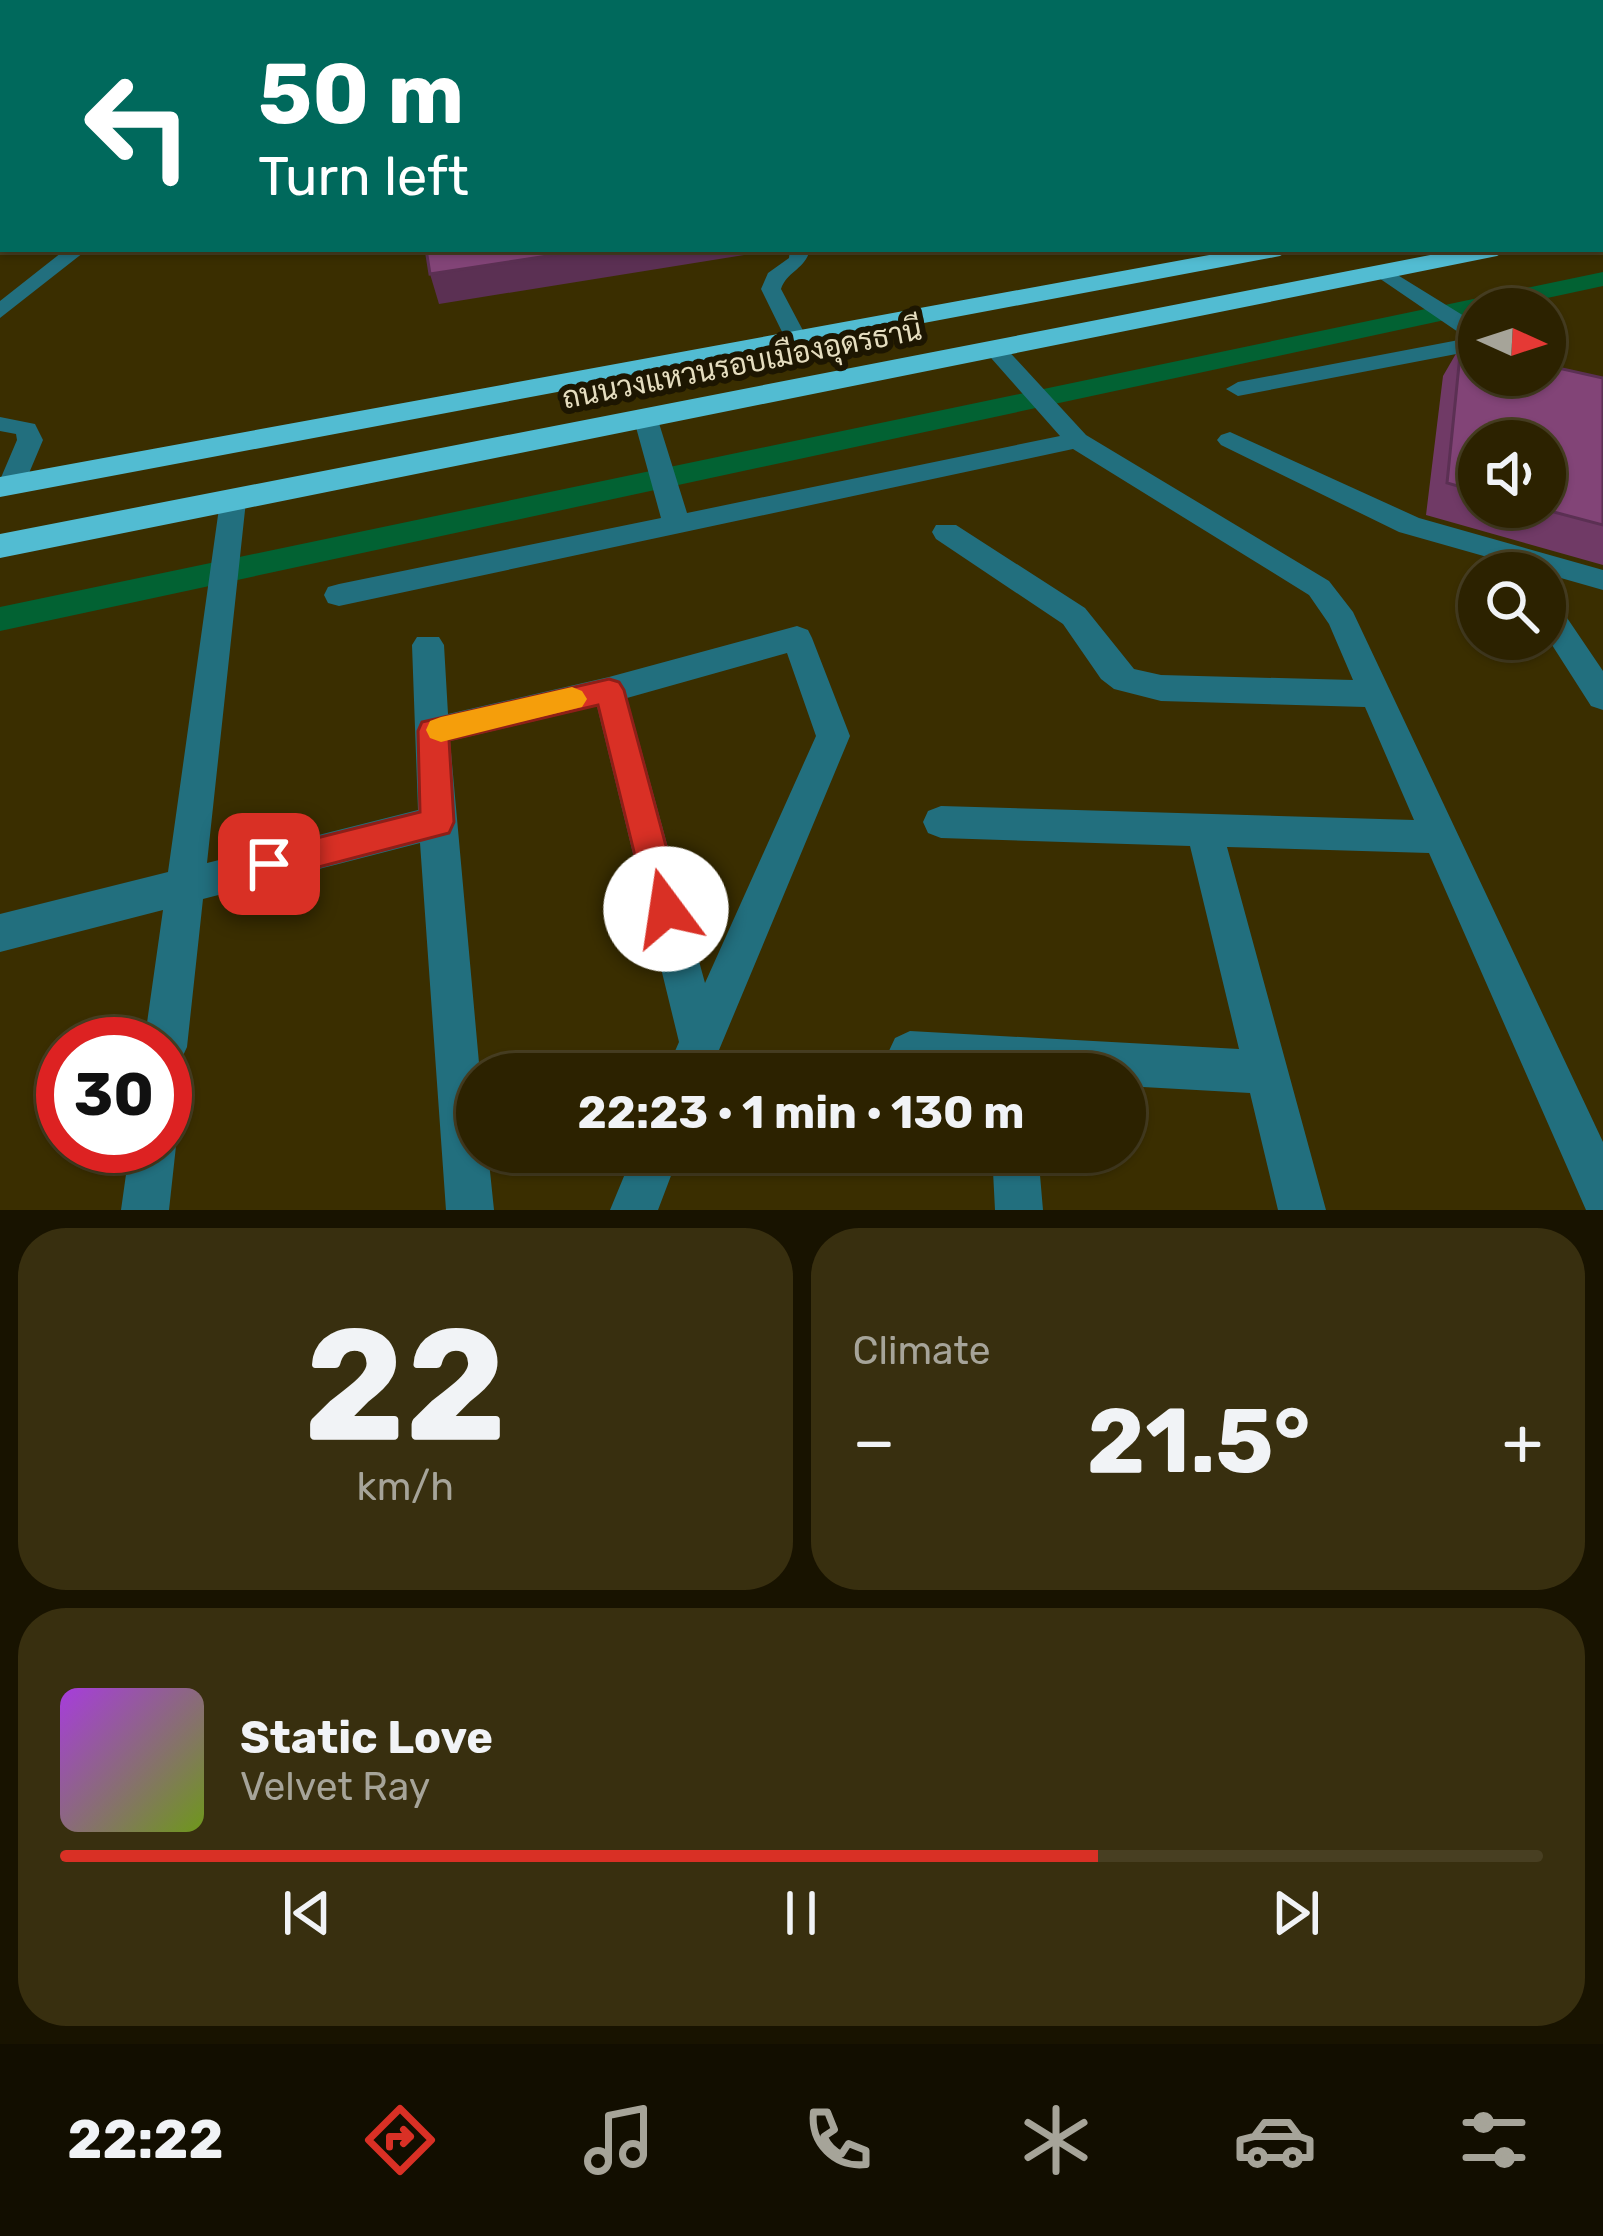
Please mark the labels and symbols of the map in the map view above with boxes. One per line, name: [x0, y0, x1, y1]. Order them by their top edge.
north arrow: [1458, 288, 1566, 396]
street label: ถนนวงแหวนรอบเมืองอุดรธานี: [559, 310, 926, 420]
pin: [218, 813, 320, 915]
position arrow: [603, 846, 729, 972]
speed limit sign: 30: [36, 1017, 192, 1173]

